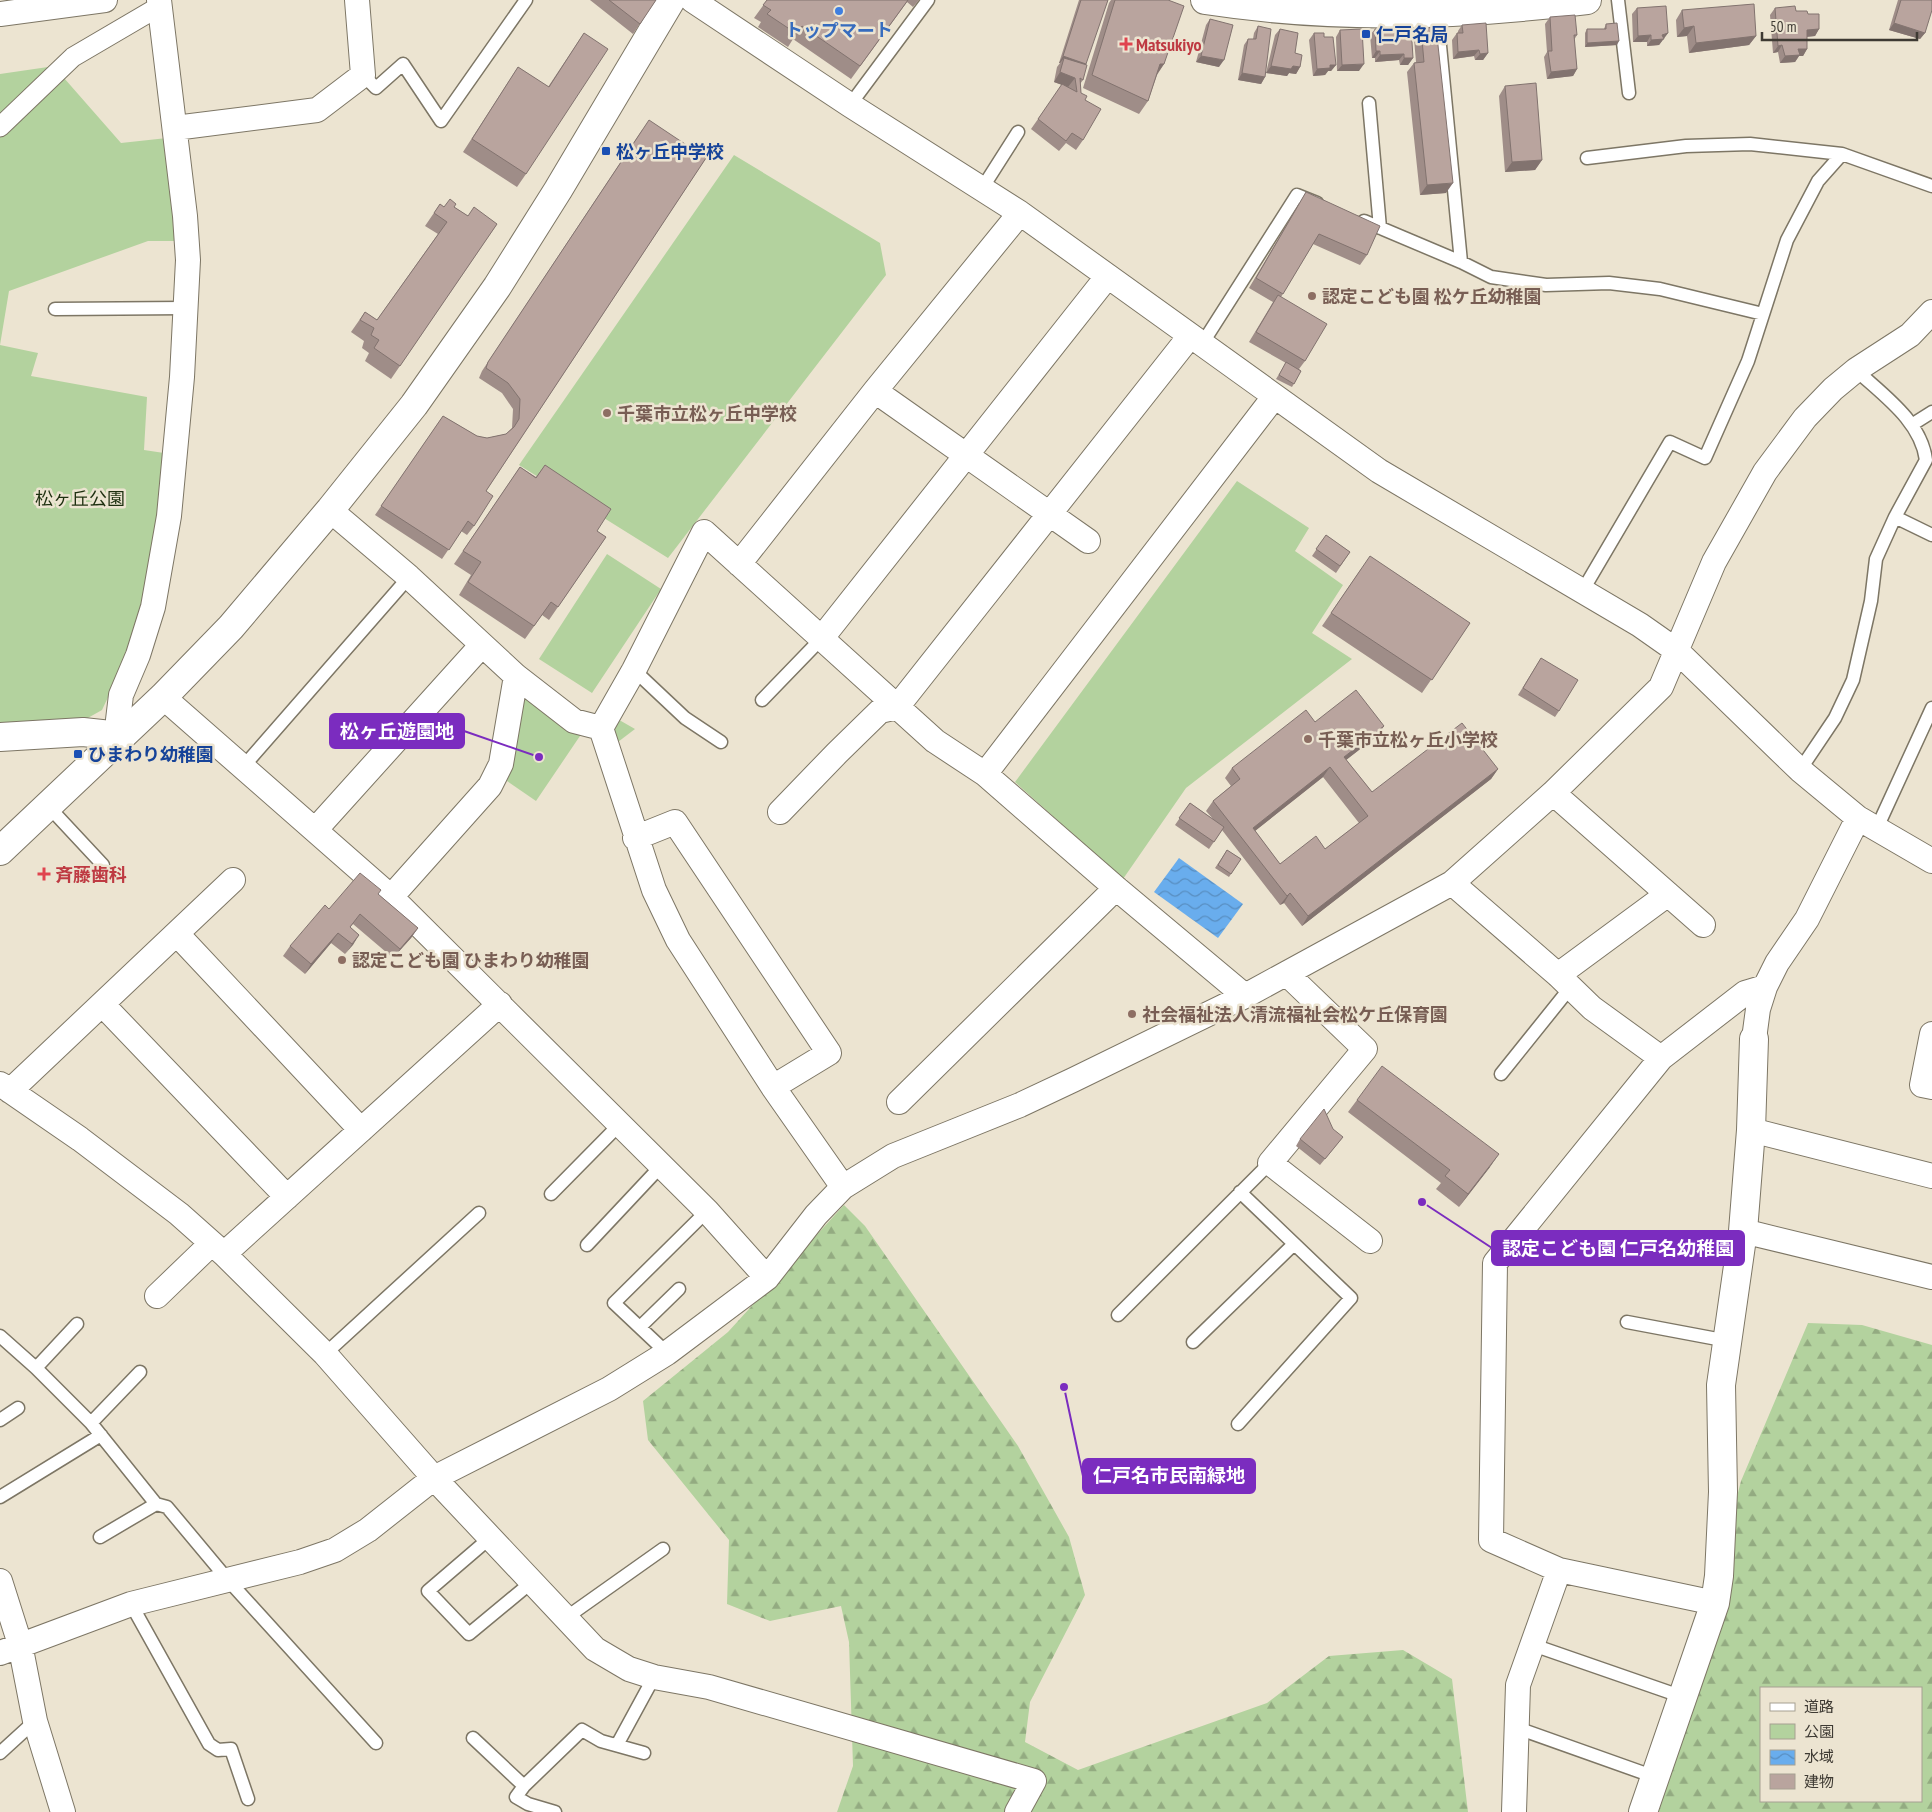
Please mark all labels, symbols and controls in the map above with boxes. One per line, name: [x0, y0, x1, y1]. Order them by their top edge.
marker: トップマート: [833, 5, 845, 17]
scale bar: [1762, 10, 1917, 42]
text: 50 m: [1770, 17, 1796, 36]
place label: トップマート: [785, 19, 893, 42]
place label: 仁戸名局: [1376, 23, 1448, 46]
marker: 仁戸名局: [1360, 28, 1372, 40]
place label: Matsukiyo: [1136, 33, 1202, 56]
marker: Matsukiyo: [1120, 38, 1132, 50]
place label: 松ヶ丘中学校: [616, 140, 724, 163]
marker: 松ヶ丘中学校: [600, 145, 612, 157]
place label: 認定こども園 松ケ丘幼稚園: [1322, 285, 1542, 308]
marker: 認定こども園 松ケ丘幼稚園: [1306, 290, 1318, 302]
place label: 千葉市立松ヶ丘中学校: [617, 402, 797, 425]
marker: 千葉市立松ヶ丘中学校: [601, 407, 613, 419]
park label: 松ヶ丘公園: [35, 487, 125, 510]
callout: 松ヶ丘遊園地: [330, 714, 464, 748]
text: 松ヶ丘遊園地: [340, 719, 454, 743]
place label: 千葉市立松ヶ丘小学校: [1318, 728, 1498, 751]
marker: 千葉市立松ヶ丘小学校: [1302, 733, 1314, 745]
place label: ひまわり幼稚園: [88, 743, 214, 766]
marker: ひまわり幼稚園: [72, 748, 84, 760]
place label: 斉藤歯科: [55, 863, 127, 886]
marker: 斉藤歯科: [37, 867, 51, 881]
place label: 認定こども園 ひまわり幼稚園: [352, 949, 590, 972]
marker: 認定こども園 ひまわり幼稚園: [336, 954, 348, 966]
place label: 社会福祉法人清流福祉会松ケ丘保育園: [1142, 1003, 1448, 1026]
marker: 社会福祉法人清流福祉会松ケ丘保育園: [1126, 1008, 1138, 1020]
callout: 認定こども園 仁戸名幼稚園: [1492, 1231, 1744, 1265]
text: 認定こども園 仁戸名幼稚園: [1502, 1236, 1734, 1260]
callout: 仁戸名市民南緑地: [1083, 1459, 1255, 1493]
text: 仁戸名市民南緑地: [1093, 1463, 1245, 1487]
legend: [1760, 1687, 1922, 1802]
text: 道路: [1804, 1697, 1834, 1716]
text: 公園: [1804, 1722, 1834, 1741]
text: 水域: [1804, 1747, 1834, 1766]
text: 建物: [1804, 1772, 1834, 1791]

